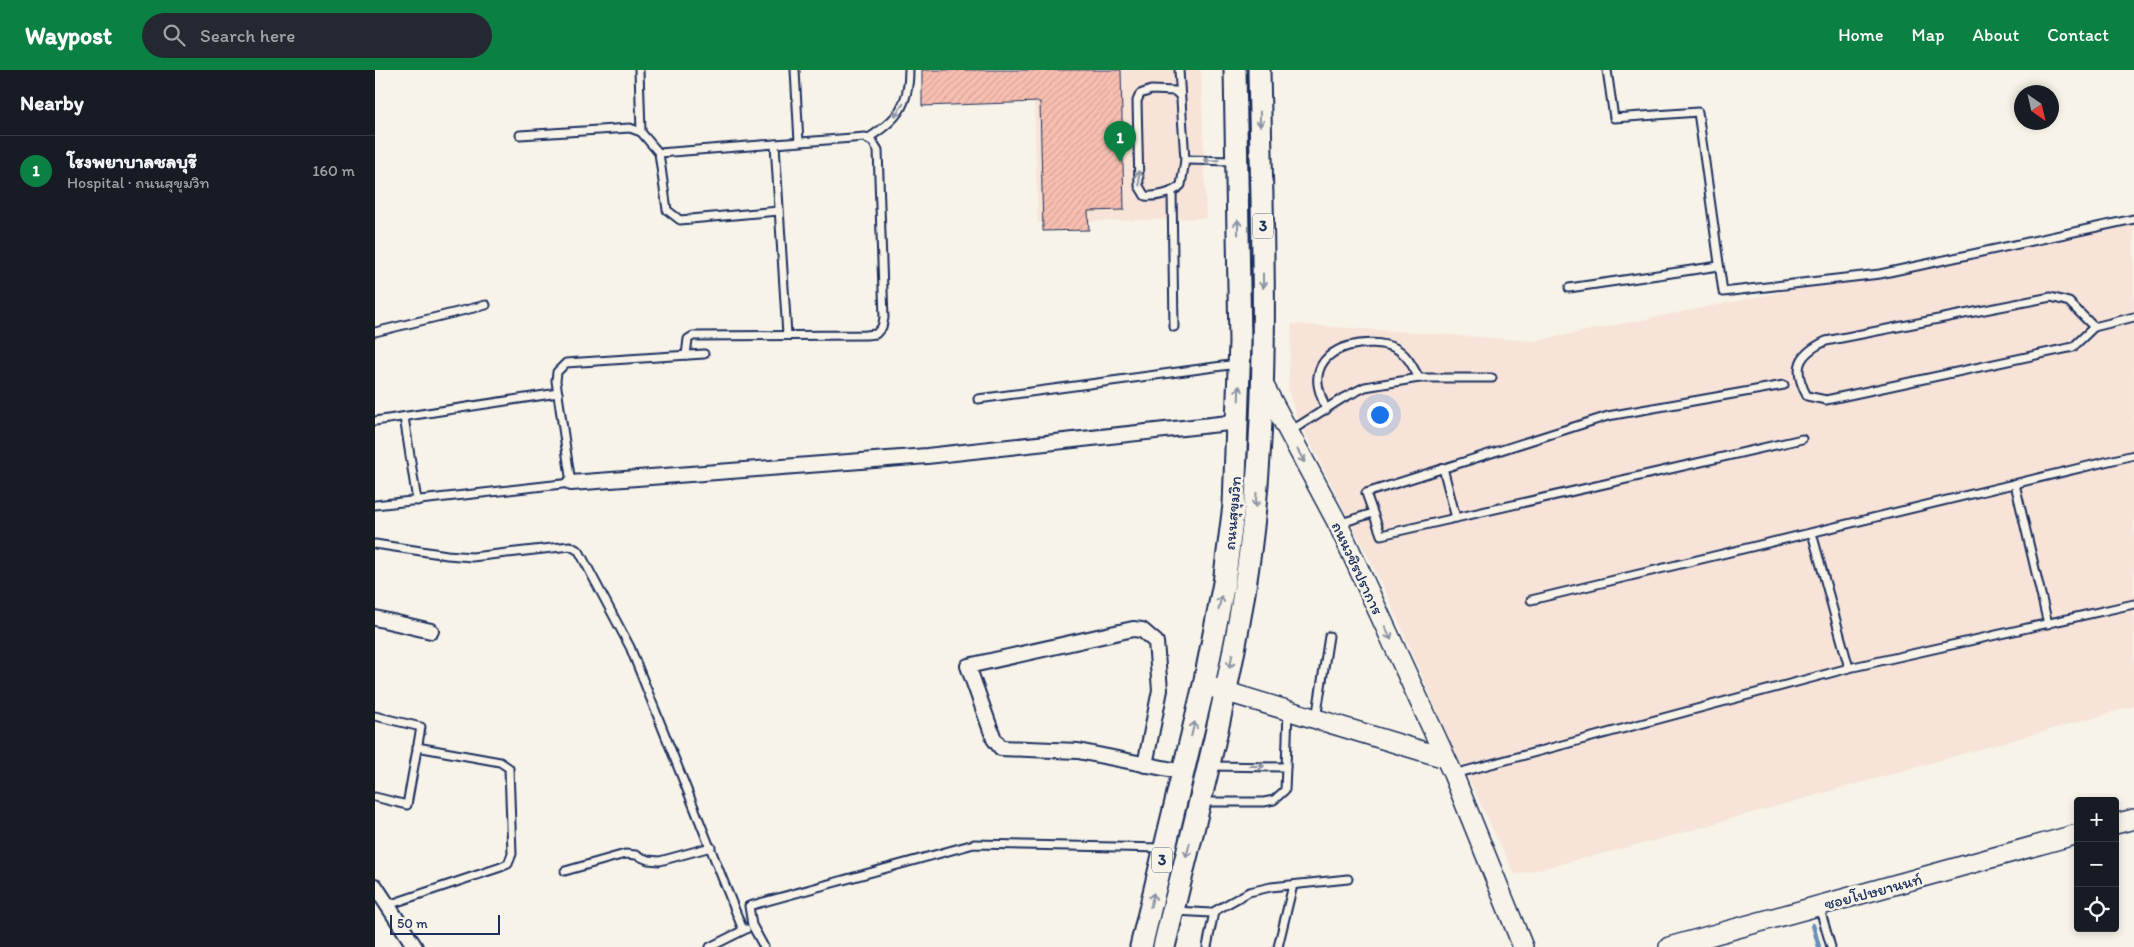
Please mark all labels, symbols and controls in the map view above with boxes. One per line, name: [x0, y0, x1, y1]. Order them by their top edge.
search box: [142, 13, 492, 58]
text: Waypost: [25, 21, 112, 50]
icon: search: [160, 21, 188, 49]
text: Search here: [200, 24, 295, 47]
text: Home: [1838, 24, 1884, 46]
text: Map: [1912, 24, 1945, 46]
text: About: [1973, 24, 2019, 46]
text: Contact: [2047, 24, 2109, 46]
north arrow: [2014, 85, 2059, 130]
text: Nearby: [20, 90, 84, 115]
one-way arrow: [894, 103, 904, 117]
one-way arrow: [1256, 110, 1265, 126]
pin: 1: [1104, 121, 1136, 162]
text: โรงพยาบาลชลบุรี: [67, 150, 197, 173]
one-way arrow: [1203, 156, 1219, 165]
text: 1: [32, 161, 40, 180]
text: 160 m: [312, 161, 355, 180]
one-way arrow: [1135, 170, 1144, 186]
text: Hospital · ถนนสุขุมวิท: [67, 173, 210, 192]
road number: 3: [1253, 214, 1273, 238]
one-way arrow: [1233, 220, 1243, 236]
one-way arrow: [1258, 272, 1268, 289]
one-way arrow: [1234, 385, 1243, 401]
your location: [1367, 402, 1393, 428]
one-way arrow: [1297, 448, 1307, 462]
street label: ถนนสุขุมวิท: [1220, 475, 1246, 551]
one-way arrow: [1251, 492, 1260, 508]
street label: ถนนวชิรปราการ: [1328, 519, 1387, 618]
one-way arrow: [1216, 595, 1226, 611]
one-way arrow: [1383, 625, 1393, 640]
one-way arrow: [1226, 652, 1235, 668]
one-way arrow: [1189, 721, 1198, 737]
one-way arrow: [1249, 762, 1265, 771]
map controls: [2074, 797, 2119, 932]
button: +: [2074, 797, 2119, 842]
one-way arrow: [1183, 841, 1192, 857]
button: −: [2074, 842, 2119, 887]
road number: 3: [1152, 848, 1172, 872]
street label: ซอยโปษยานนท์: [1822, 869, 1924, 914]
button: locate: [2074, 887, 2119, 932]
one-way arrow: [1148, 892, 1157, 908]
scale bar: [390, 912, 500, 935]
text: 50 m: [397, 915, 428, 932]

